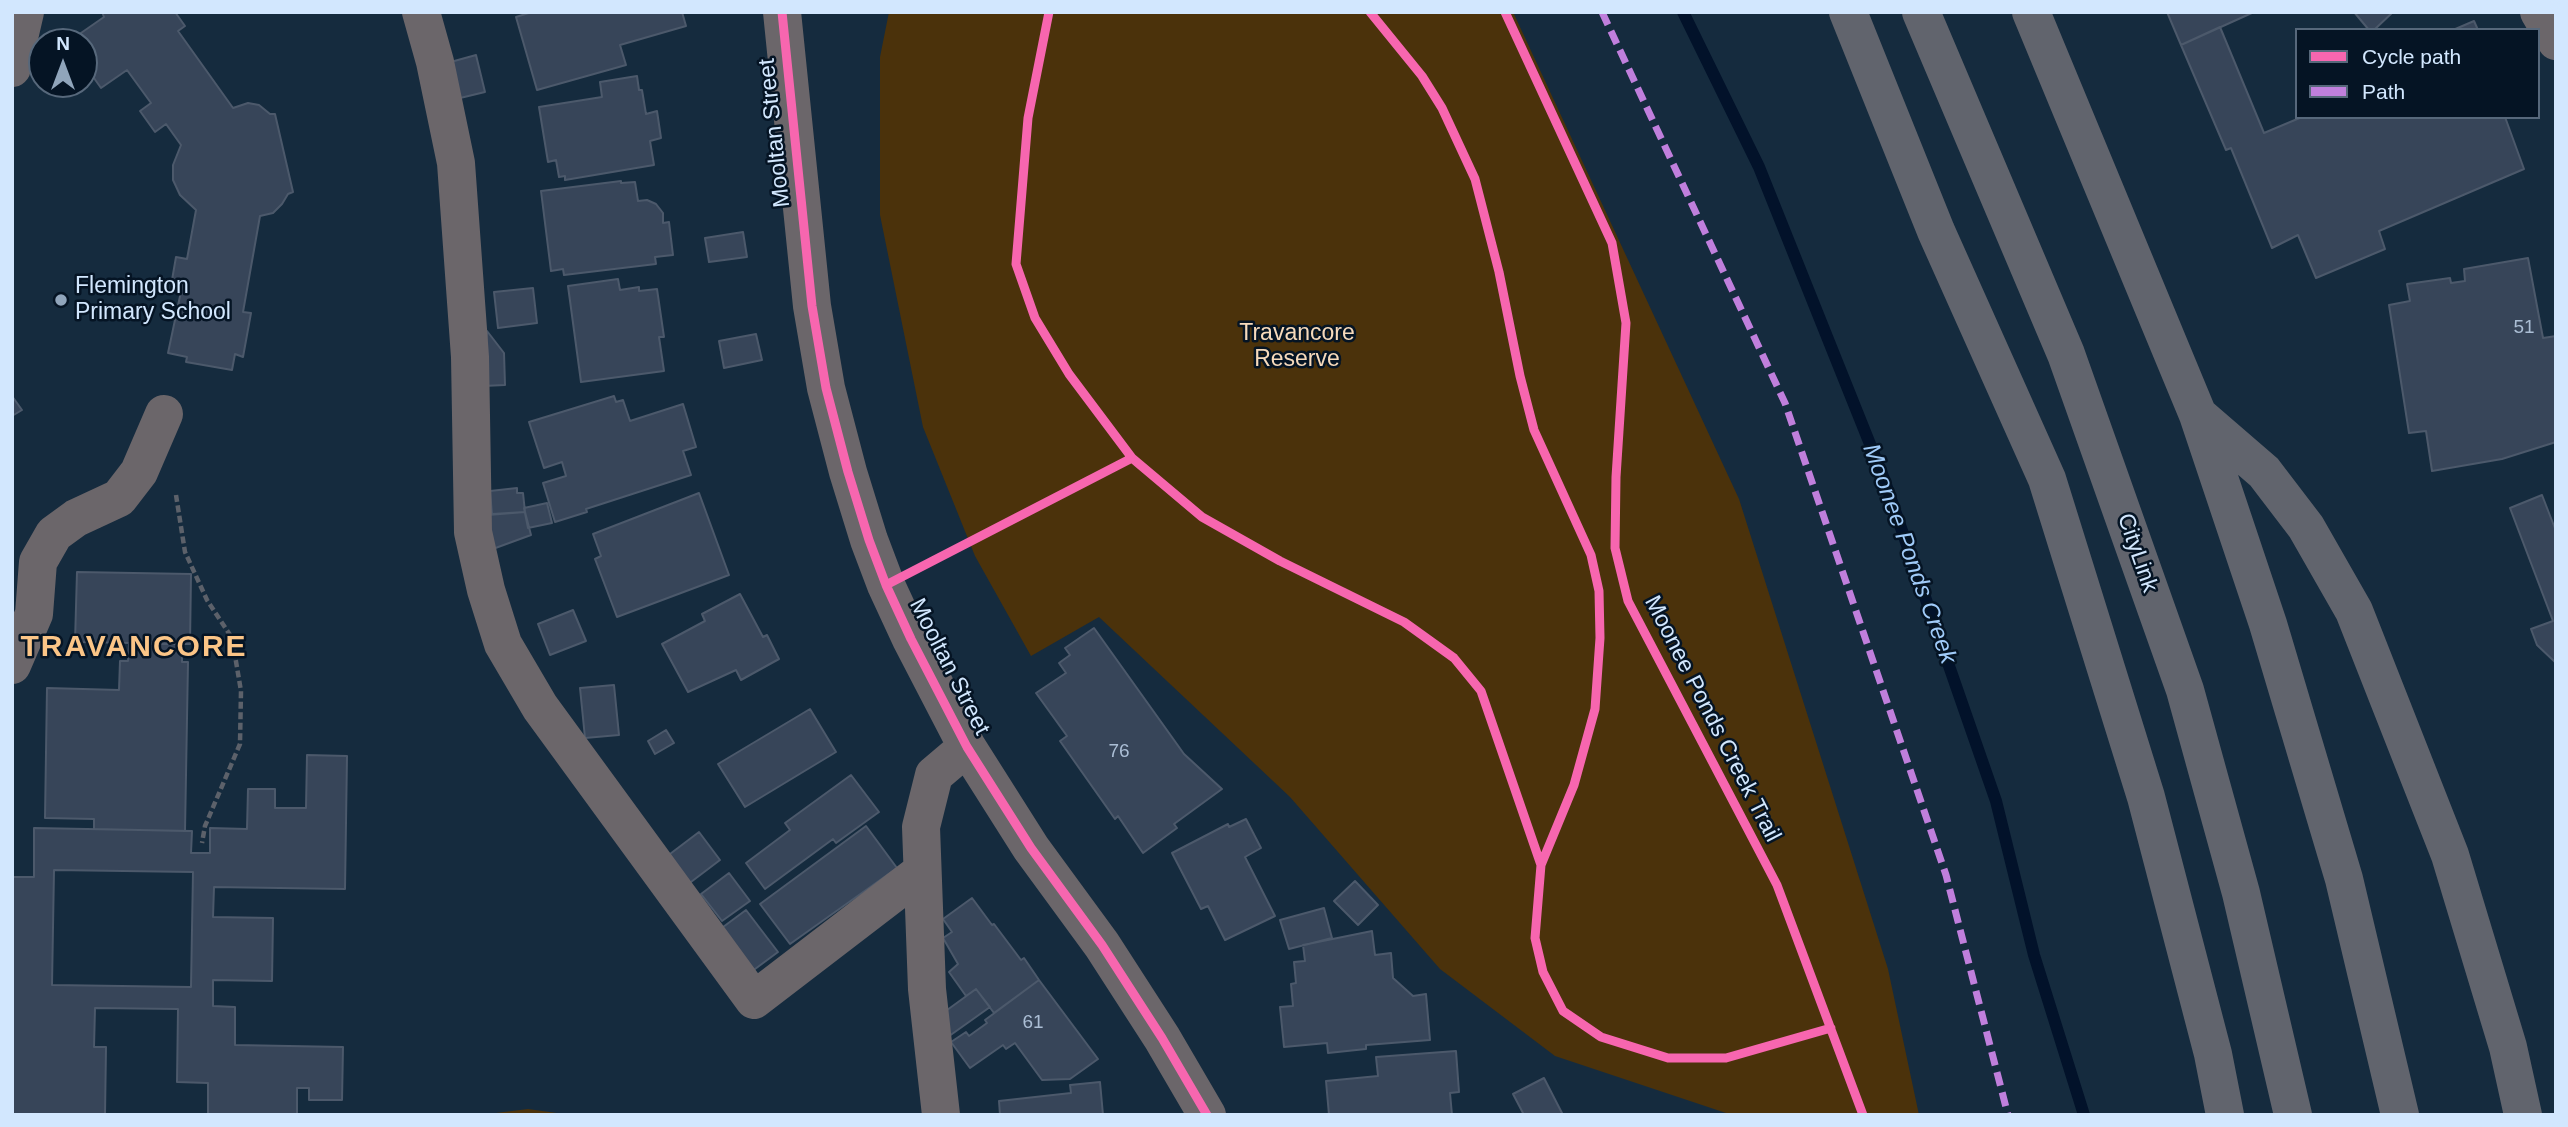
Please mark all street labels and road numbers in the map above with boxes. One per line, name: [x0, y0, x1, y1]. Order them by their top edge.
street label: Mooltan Street: [753, 57, 797, 209]
street label: CityLink: [2111, 510, 2163, 596]
street label: Moonee Ponds Creek Trail: [1638, 591, 1786, 847]
street label: Mooltan Street: [903, 594, 995, 740]

